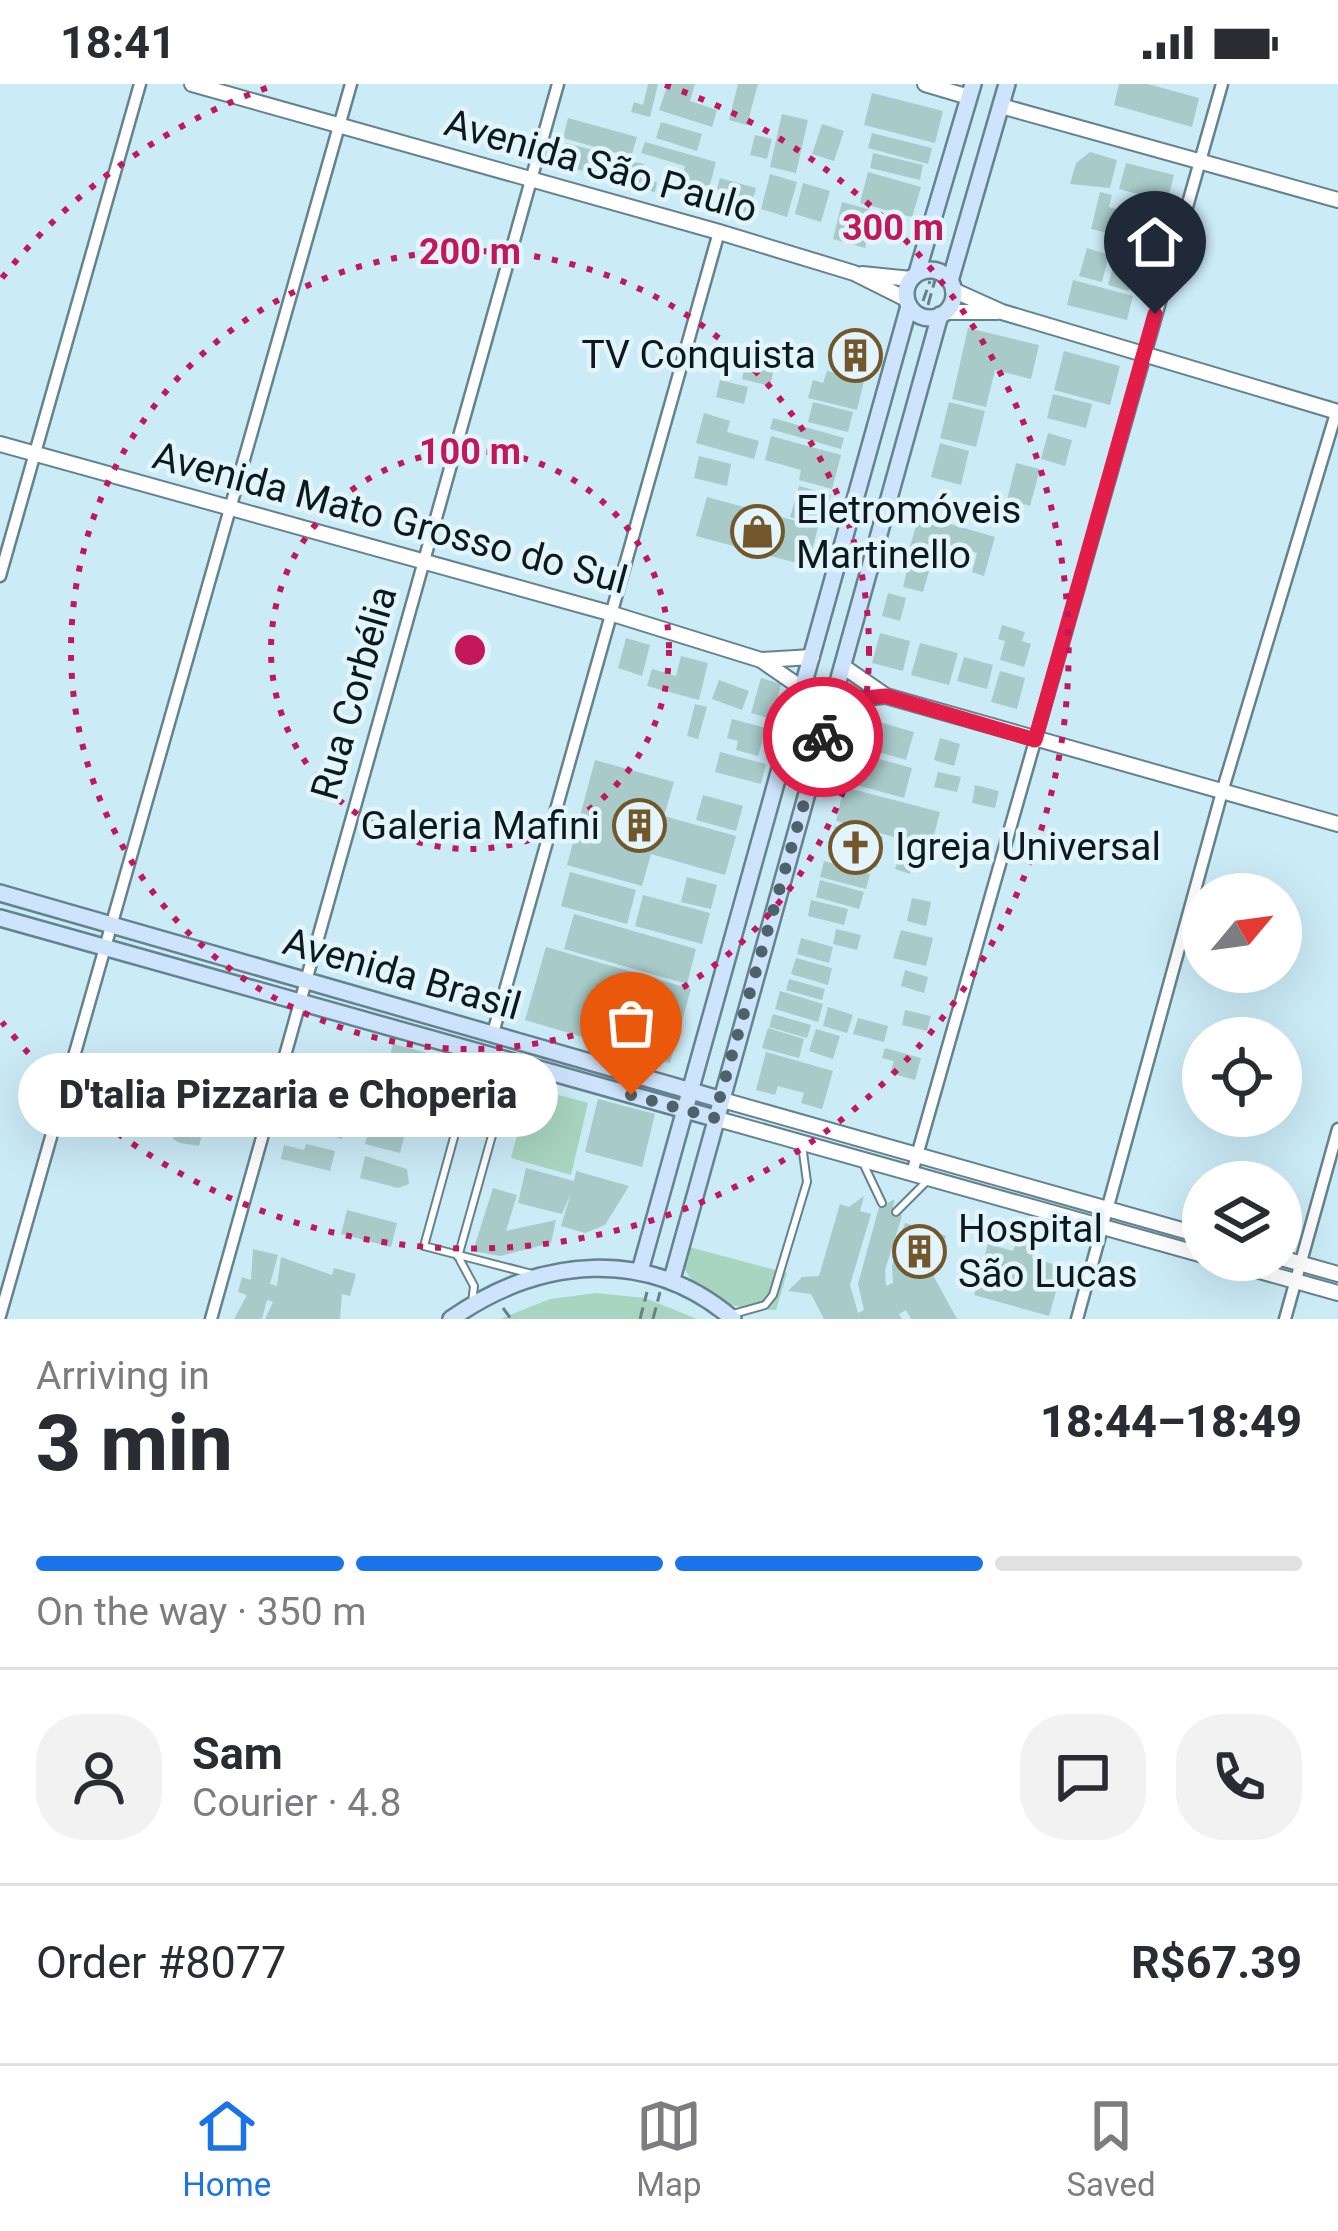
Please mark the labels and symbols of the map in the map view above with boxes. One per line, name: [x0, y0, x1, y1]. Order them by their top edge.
street label: Avenida São Paulo: [439, 99, 763, 233]
pin: [1104, 191, 1206, 314]
text: 300 m: [842, 207, 944, 249]
text: 200 m: [419, 231, 521, 273]
building icon: TV Conquista: [827, 327, 883, 383]
place label: TV Conquista: [582, 332, 816, 378]
text: 100 m: [419, 431, 521, 473]
street label: Avenida Mato Grosso do Sul: [148, 432, 632, 604]
place label: Eletromóveis Martinello: [796, 487, 1021, 578]
shop icon: Eletromóveis Martinello: [729, 504, 785, 560]
street label: Rua Corbélia: [302, 581, 406, 805]
centre of rings: [449, 629, 491, 671]
courier: [763, 677, 883, 797]
building icon: Galeria Mafini: [611, 798, 667, 854]
place label: Galeria Mafini: [361, 803, 600, 849]
church icon: Igreja Universal: [828, 819, 884, 875]
place label: Igreja Universal: [895, 824, 1161, 870]
north arrow: [1182, 873, 1302, 993]
street label: Avenida Brasil: [278, 918, 526, 1030]
pin: [580, 972, 682, 1095]
callout: D'talia Pizzaria e Choperia: [19, 1053, 559, 1137]
place label: Hospital São Lucas: [958, 1206, 1138, 1297]
building icon: Hospital São Lucas: [891, 1223, 947, 1279]

